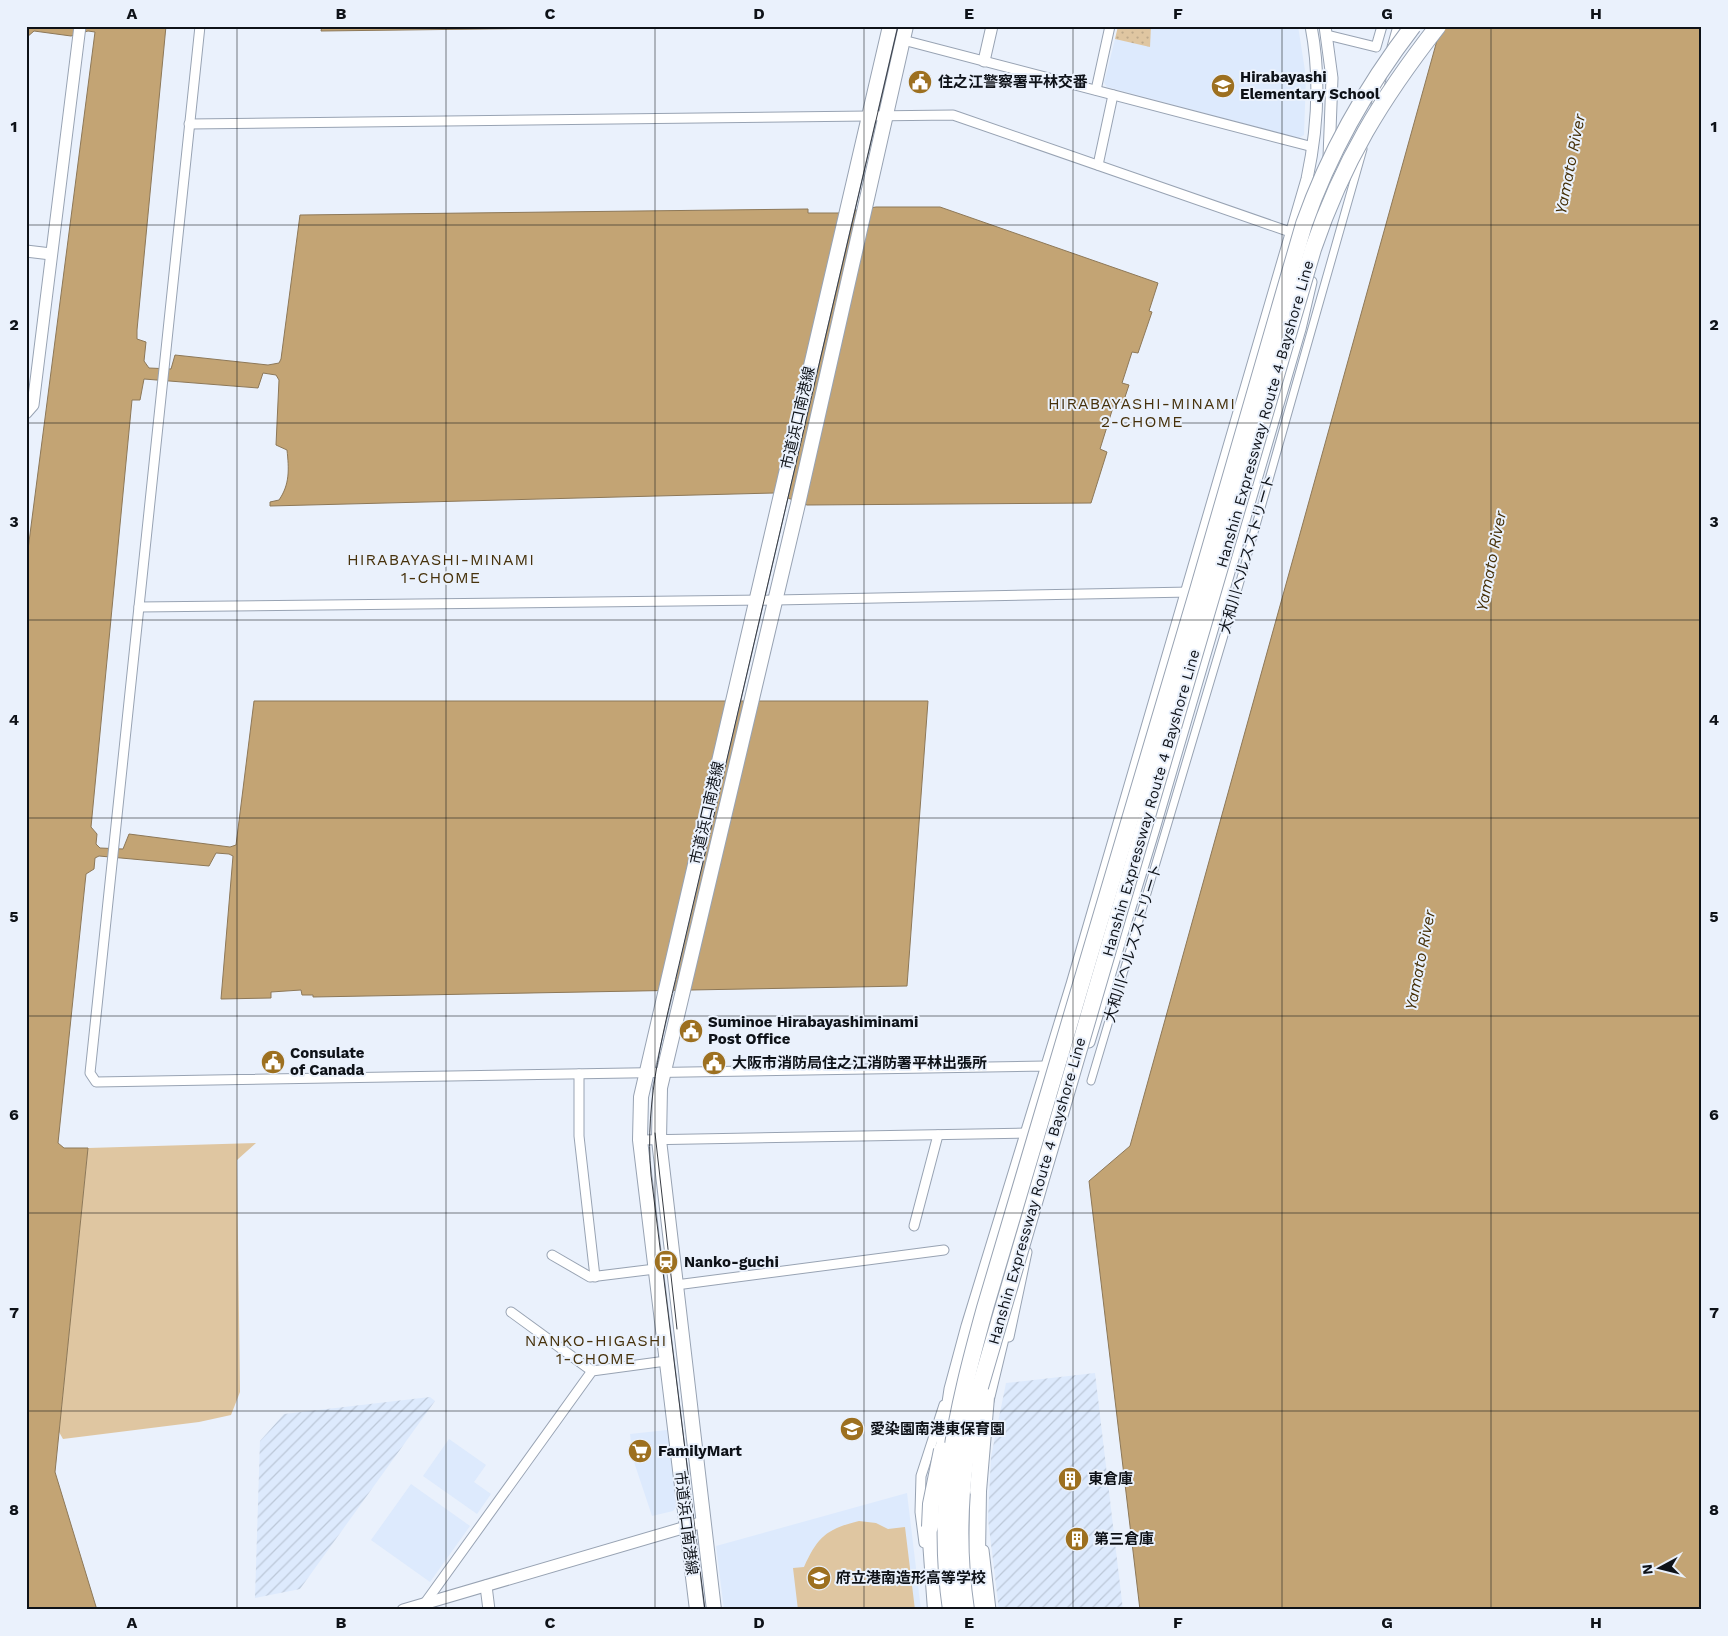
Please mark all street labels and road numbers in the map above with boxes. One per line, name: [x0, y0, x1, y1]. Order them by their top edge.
street label: Hanshin Expressway Route 4 Bayshore Line: [1212, 258, 1318, 570]
street label: 市道浜口南港線: [777, 365, 819, 471]
street label: 大和川ヘルスストリート: [1216, 472, 1278, 636]
street label: Hanshin Expressway Route 4 Bayshore Line: [1098, 647, 1204, 959]
street label: 市道浜口南港線: [686, 760, 728, 866]
street label: 大和川ヘルスストリート: [1100, 861, 1166, 1025]
street label: Hanshin Expressway Route 4 Bayshore Line: [984, 1035, 1090, 1347]
street label: 市道浜口南港線: [671, 1470, 701, 1576]

